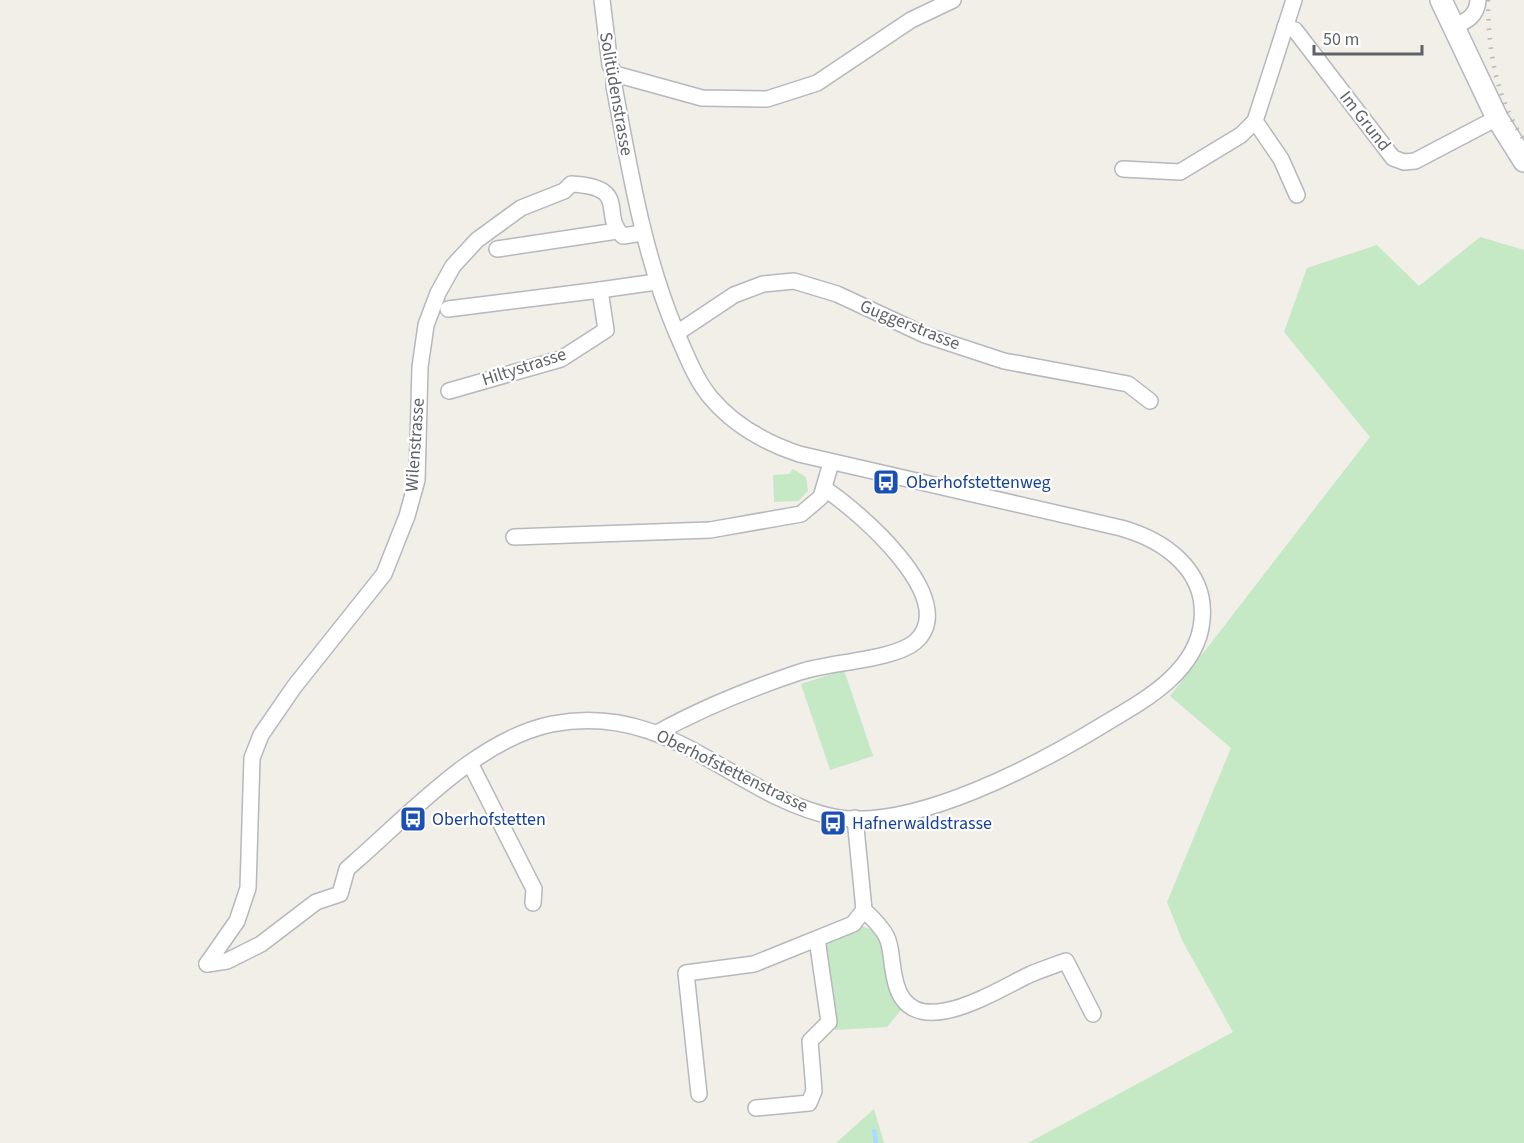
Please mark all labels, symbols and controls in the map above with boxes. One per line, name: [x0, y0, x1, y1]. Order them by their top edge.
scale bar: [1314, 18, 1422, 56]
text: 50 m: [1323, 27, 1359, 52]
street label: Solitüdenstrasse: [593, 30, 639, 158]
street label: Im Grund: [1334, 86, 1396, 156]
street label: Guggerstrasse: [856, 294, 964, 356]
street label: Hiltystrasse: [479, 342, 569, 392]
street label: Wilenstrasse: [399, 397, 431, 493]
bus stop icon: Oberhofstettenweg: [871, 467, 901, 497]
place label: Oberhofstettenweg: [906, 470, 1051, 495]
street label: Oberhofstettenstrasse: [652, 723, 812, 819]
bus stop icon: Oberhofstetten: [398, 804, 428, 834]
place label: Oberhofstetten: [432, 807, 546, 832]
bus stop icon: Hafnerwaldstrasse: [818, 808, 848, 838]
place label: Hafnerwaldstrasse: [852, 811, 992, 836]

